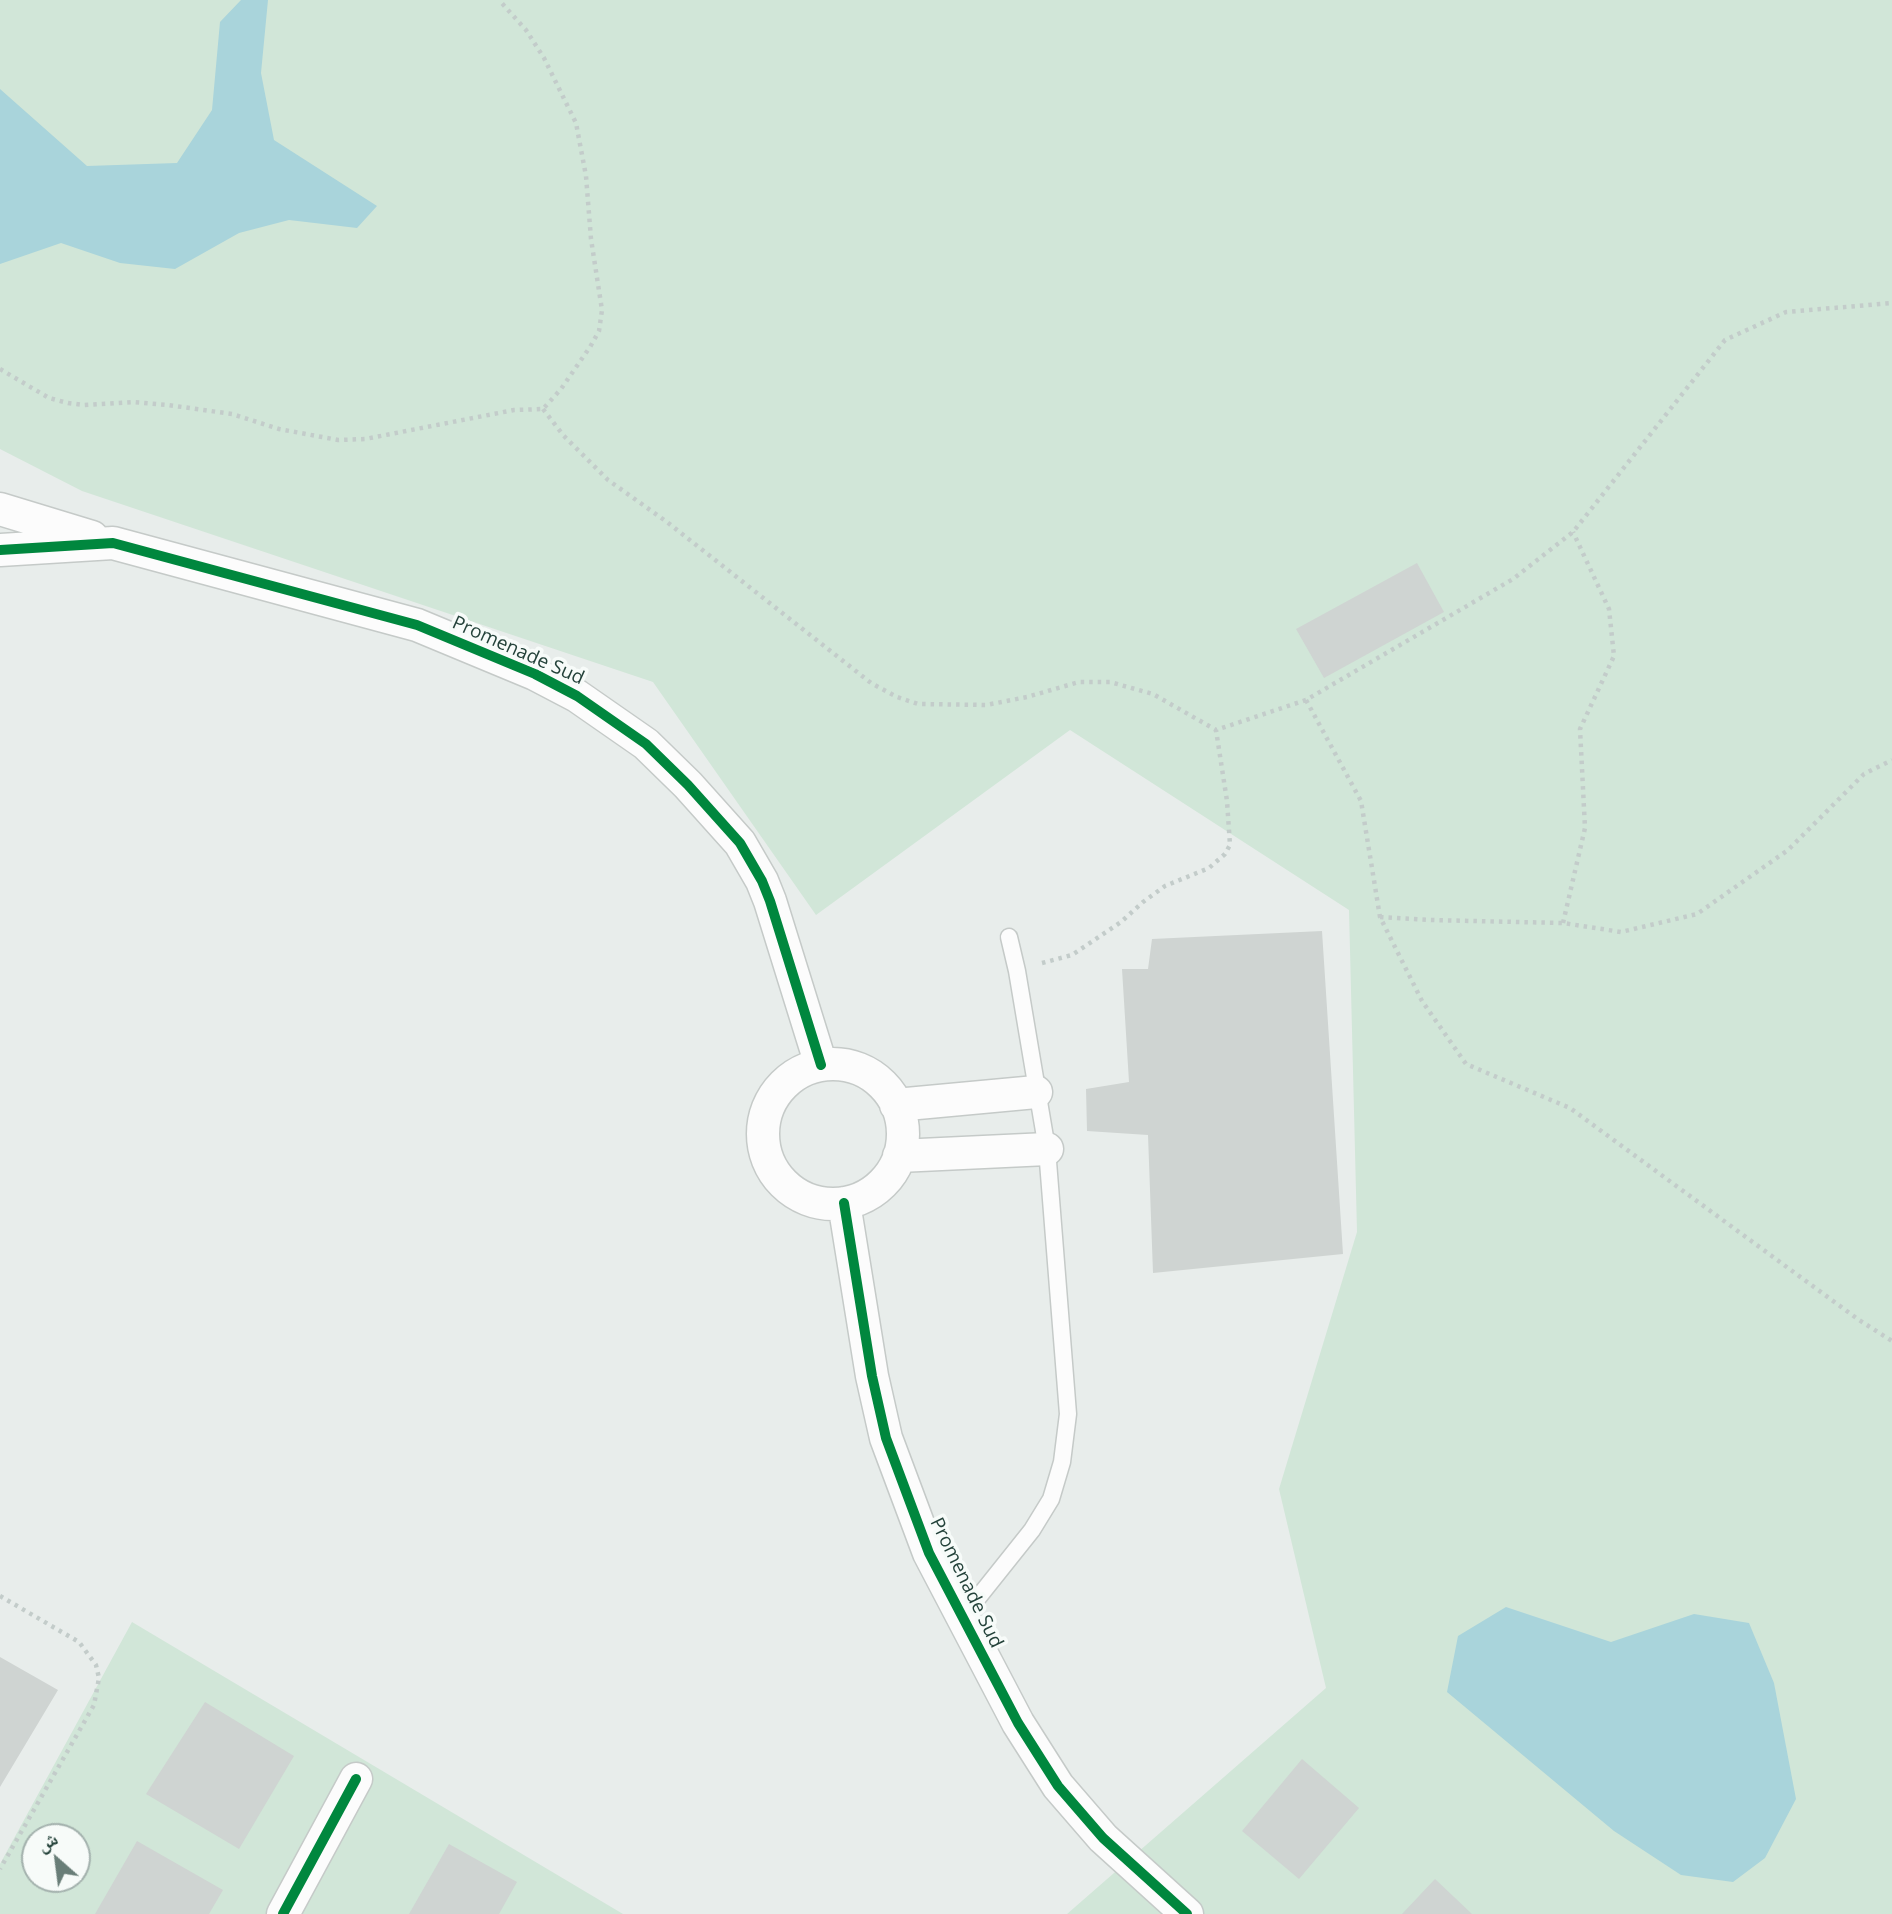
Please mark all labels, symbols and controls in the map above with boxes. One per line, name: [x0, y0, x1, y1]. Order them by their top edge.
street label: Promenade Sud: [448, 612, 588, 690]
street label: Promenade Sud: [925, 1514, 1007, 1652]
north arrow: [21, 1823, 91, 1893]
text: ش: [32, 1825, 62, 1857]

